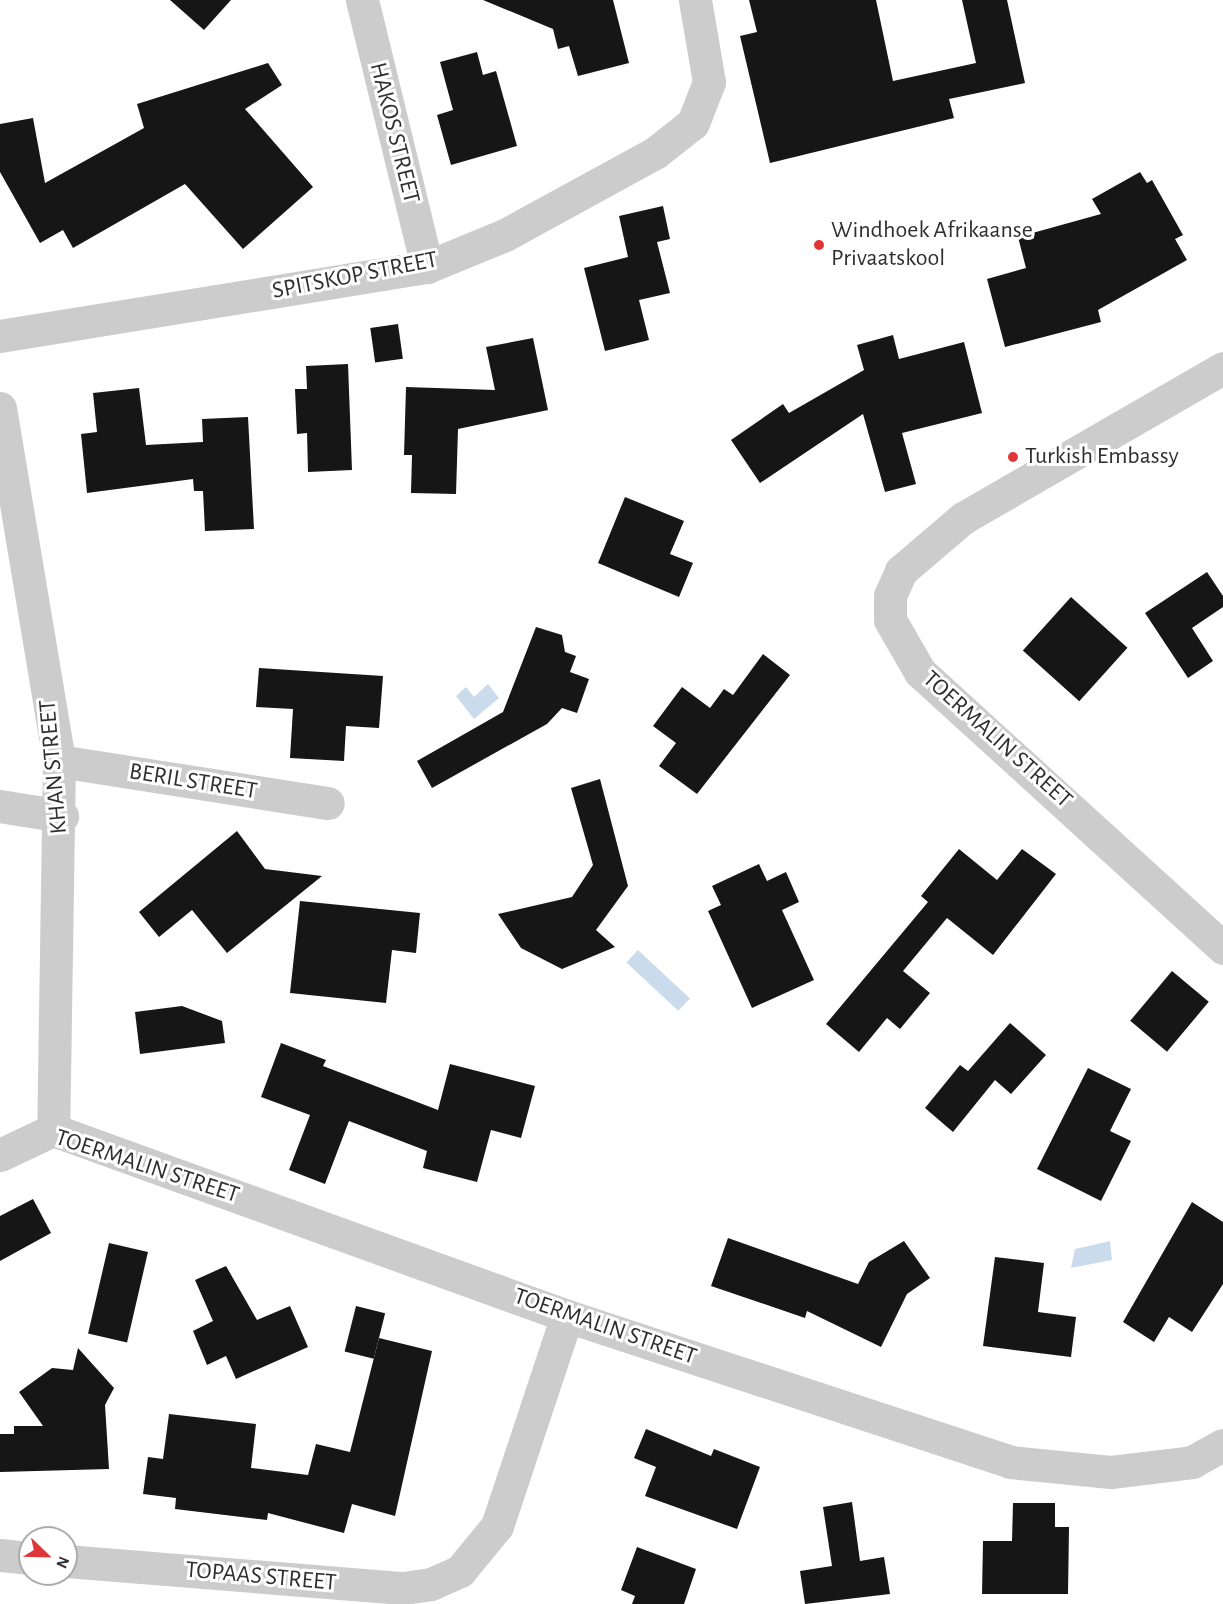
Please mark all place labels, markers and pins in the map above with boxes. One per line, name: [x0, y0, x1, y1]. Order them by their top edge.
place label: Windhoek Afrikaanse Privaatskool: [831, 217, 1033, 273]
marker: Windhoek Afrikaanse Privaatskool: [812, 238, 826, 252]
place label: Turkish Embassy: [1025, 443, 1179, 471]
marker: Turkish Embassy: [1006, 450, 1020, 464]

